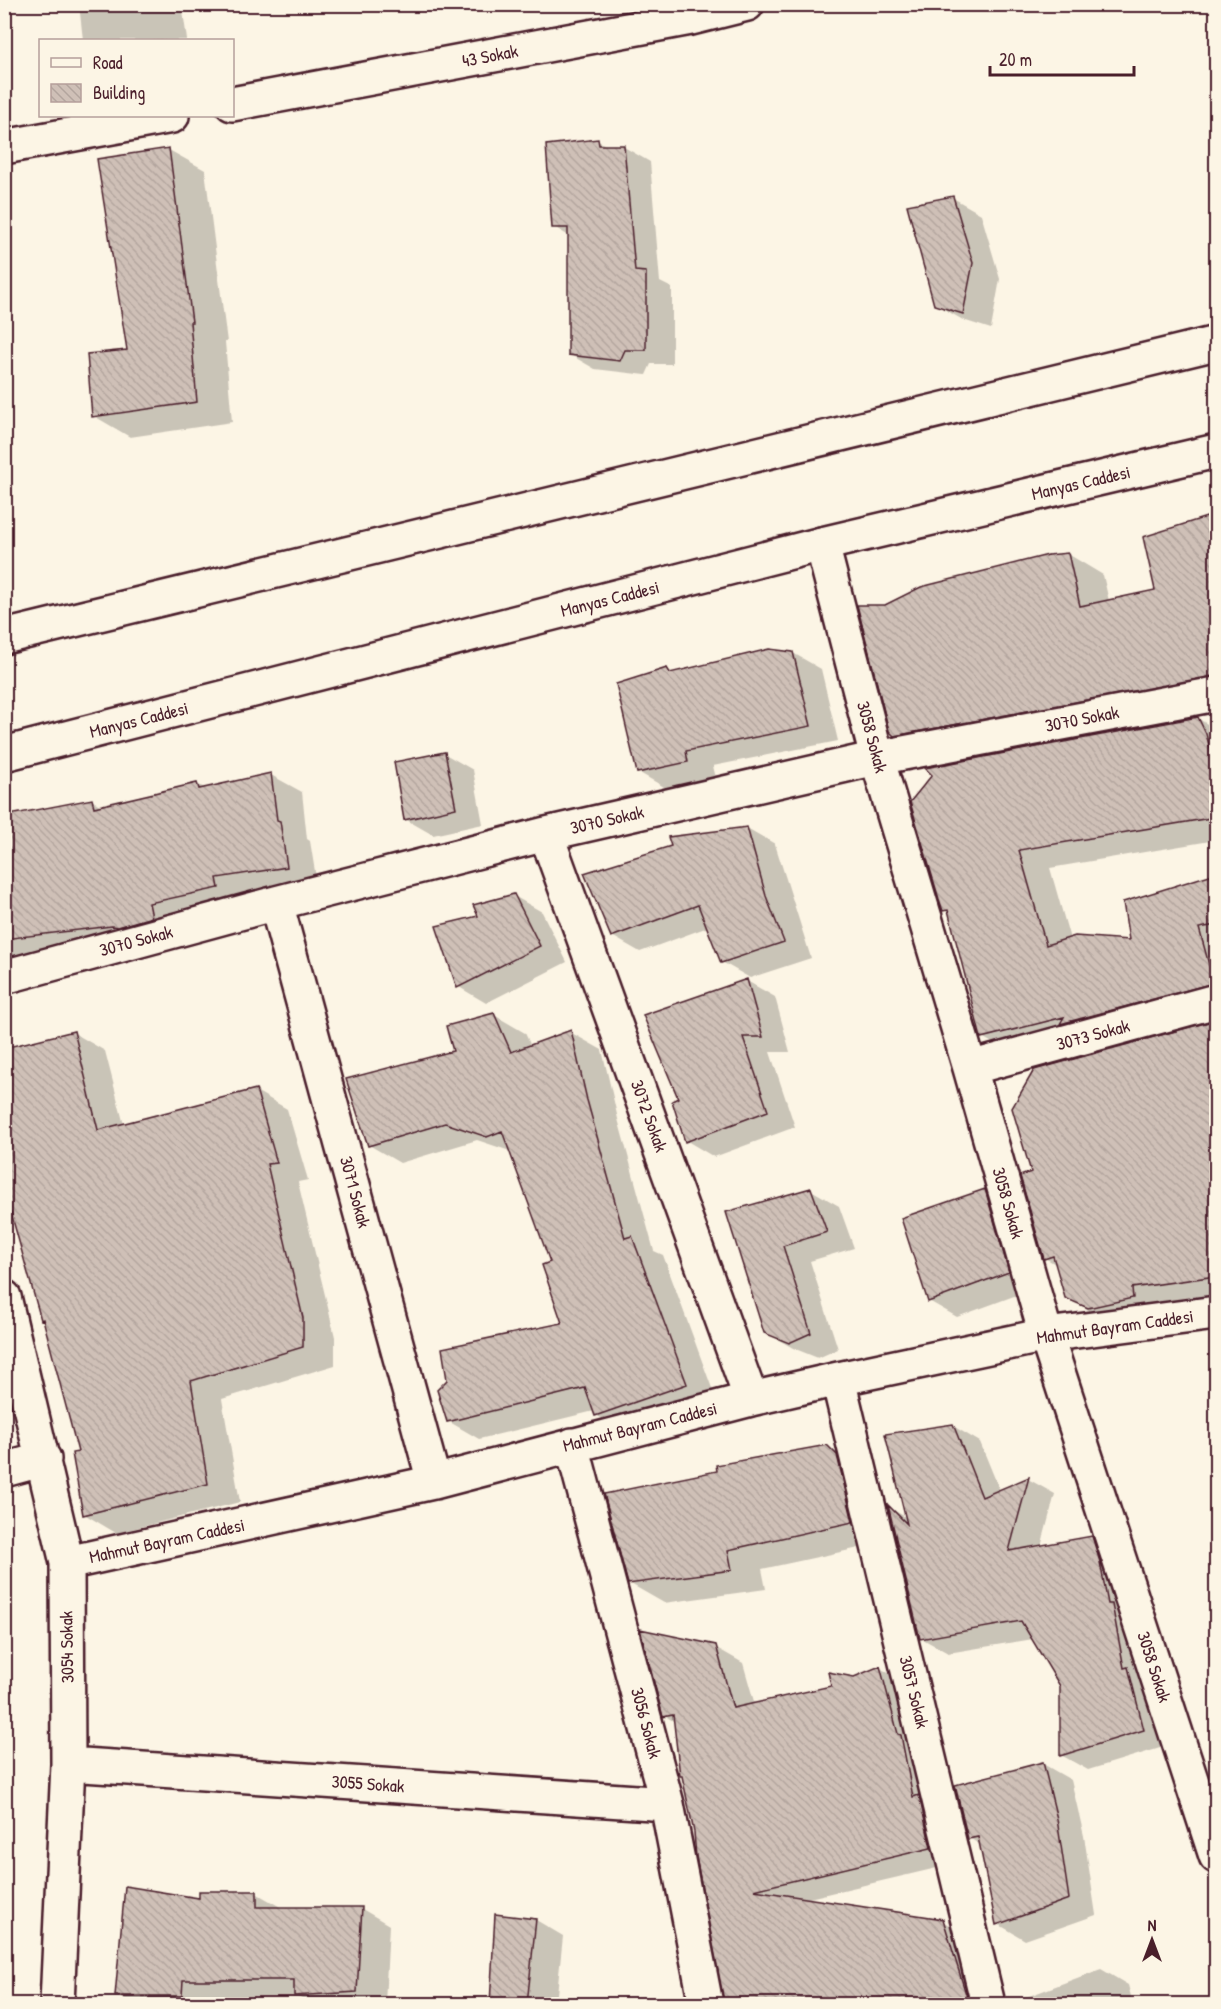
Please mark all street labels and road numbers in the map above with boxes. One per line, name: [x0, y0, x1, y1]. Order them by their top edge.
street label: 43 Sokak: [460, 38, 521, 73]
street label: Manyas Caddesi: [1029, 459, 1133, 506]
street label: Manyas Caddesi: [558, 574, 662, 623]
street label: Manyas Caddesi: [87, 695, 191, 744]
street label: 3058 Sokak: [851, 698, 894, 776]
street label: 3070 Sokak: [1043, 699, 1121, 738]
street label: 3070 Sokak: [568, 799, 647, 840]
street label: 3070 Sokak: [97, 919, 176, 962]
street label: 3073 Sokak: [1054, 1013, 1133, 1056]
street label: 3072 Sokak: [625, 1076, 674, 1156]
street label: 3071 Sokak: [334, 1153, 377, 1231]
street label: 3058 Sokak: [986, 1164, 1031, 1242]
street label: Mahmut Bayram Caddesi: [1035, 1303, 1195, 1350]
street label: Mahmut Bayram Caddesi: [560, 1395, 720, 1458]
street label: Mahmut Bayram Caddesi: [87, 1512, 247, 1569]
street label: 3054 Sokak: [53, 1610, 80, 1683]
street label: 3058 Sokak: [1131, 1628, 1178, 1706]
street label: 3057 Sokak: [893, 1653, 936, 1731]
street label: 3056 Sokak: [625, 1685, 668, 1762]
street label: 3055 Sokak: [331, 1768, 406, 1799]

